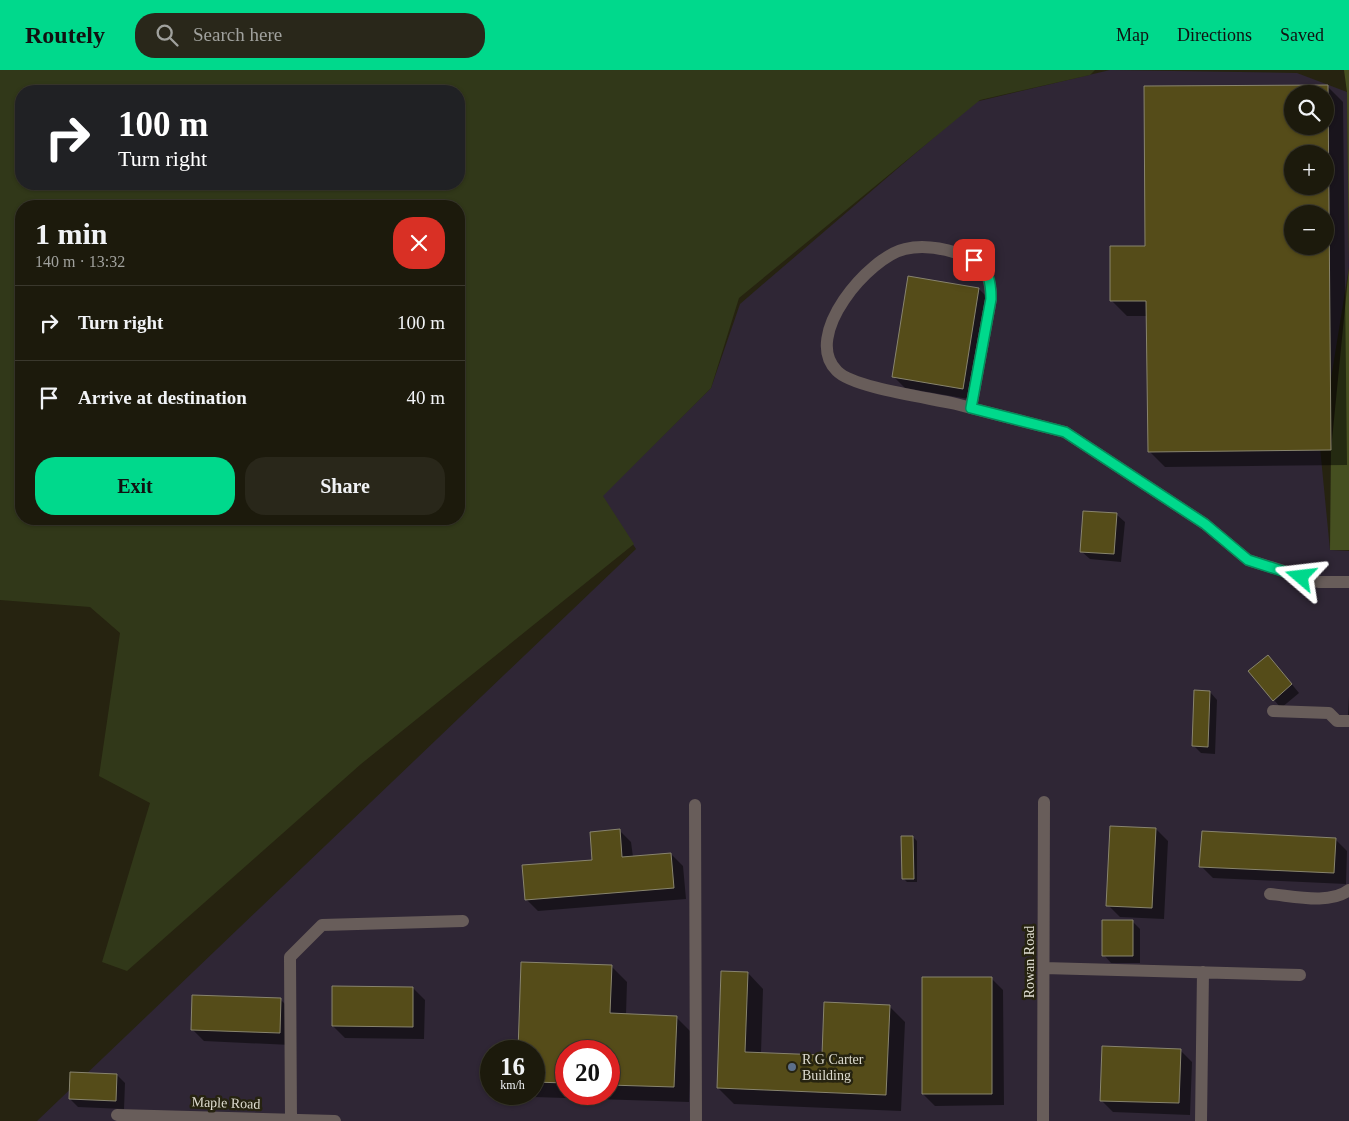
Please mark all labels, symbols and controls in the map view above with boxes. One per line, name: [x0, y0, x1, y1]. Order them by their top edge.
search box: [135, 13, 485, 58]
icon: search: [153, 21, 181, 49]
text: Routely: [25, 22, 105, 48]
text: Search here: [193, 24, 282, 45]
text: Map: [1116, 25, 1149, 45]
text: Directions: [1177, 25, 1252, 45]
text: Saved: [1280, 25, 1324, 45]
map controls: [1284, 85, 1334, 255]
button: search: [1284, 85, 1334, 135]
icon: right: [35, 105, 100, 170]
text: 100 m: [118, 105, 208, 144]
button: +: [1284, 145, 1334, 195]
text: Turn right: [118, 146, 207, 171]
button: −: [1284, 205, 1334, 255]
text: 1 min: [35, 217, 108, 250]
button: close: [393, 217, 445, 269]
pin: [953, 239, 995, 281]
icon: arrive: [960, 246, 988, 274]
text: 140 m · 13:32: [35, 253, 125, 270]
icon: right: [35, 309, 63, 337]
text: Turn right: [78, 312, 163, 333]
text: 100 m: [397, 312, 445, 333]
icon: arrive: [35, 384, 63, 412]
text: Arrive at destination: [78, 387, 247, 408]
text: 40 m: [406, 387, 445, 408]
button: Exit: [35, 457, 235, 515]
button: Share: [245, 457, 445, 515]
position arrow: [1274, 550, 1326, 602]
street label: Rowan Road: [1022, 926, 1037, 998]
speed limit sign: 20: [555, 1040, 620, 1105]
place label: R G Carter Building: [802, 1052, 864, 1083]
text: 16: [500, 1053, 525, 1080]
marker: R G Carter Building: [786, 1061, 798, 1073]
text: km/h: [500, 1078, 525, 1092]
street label: Maple Road: [191, 1094, 261, 1112]

